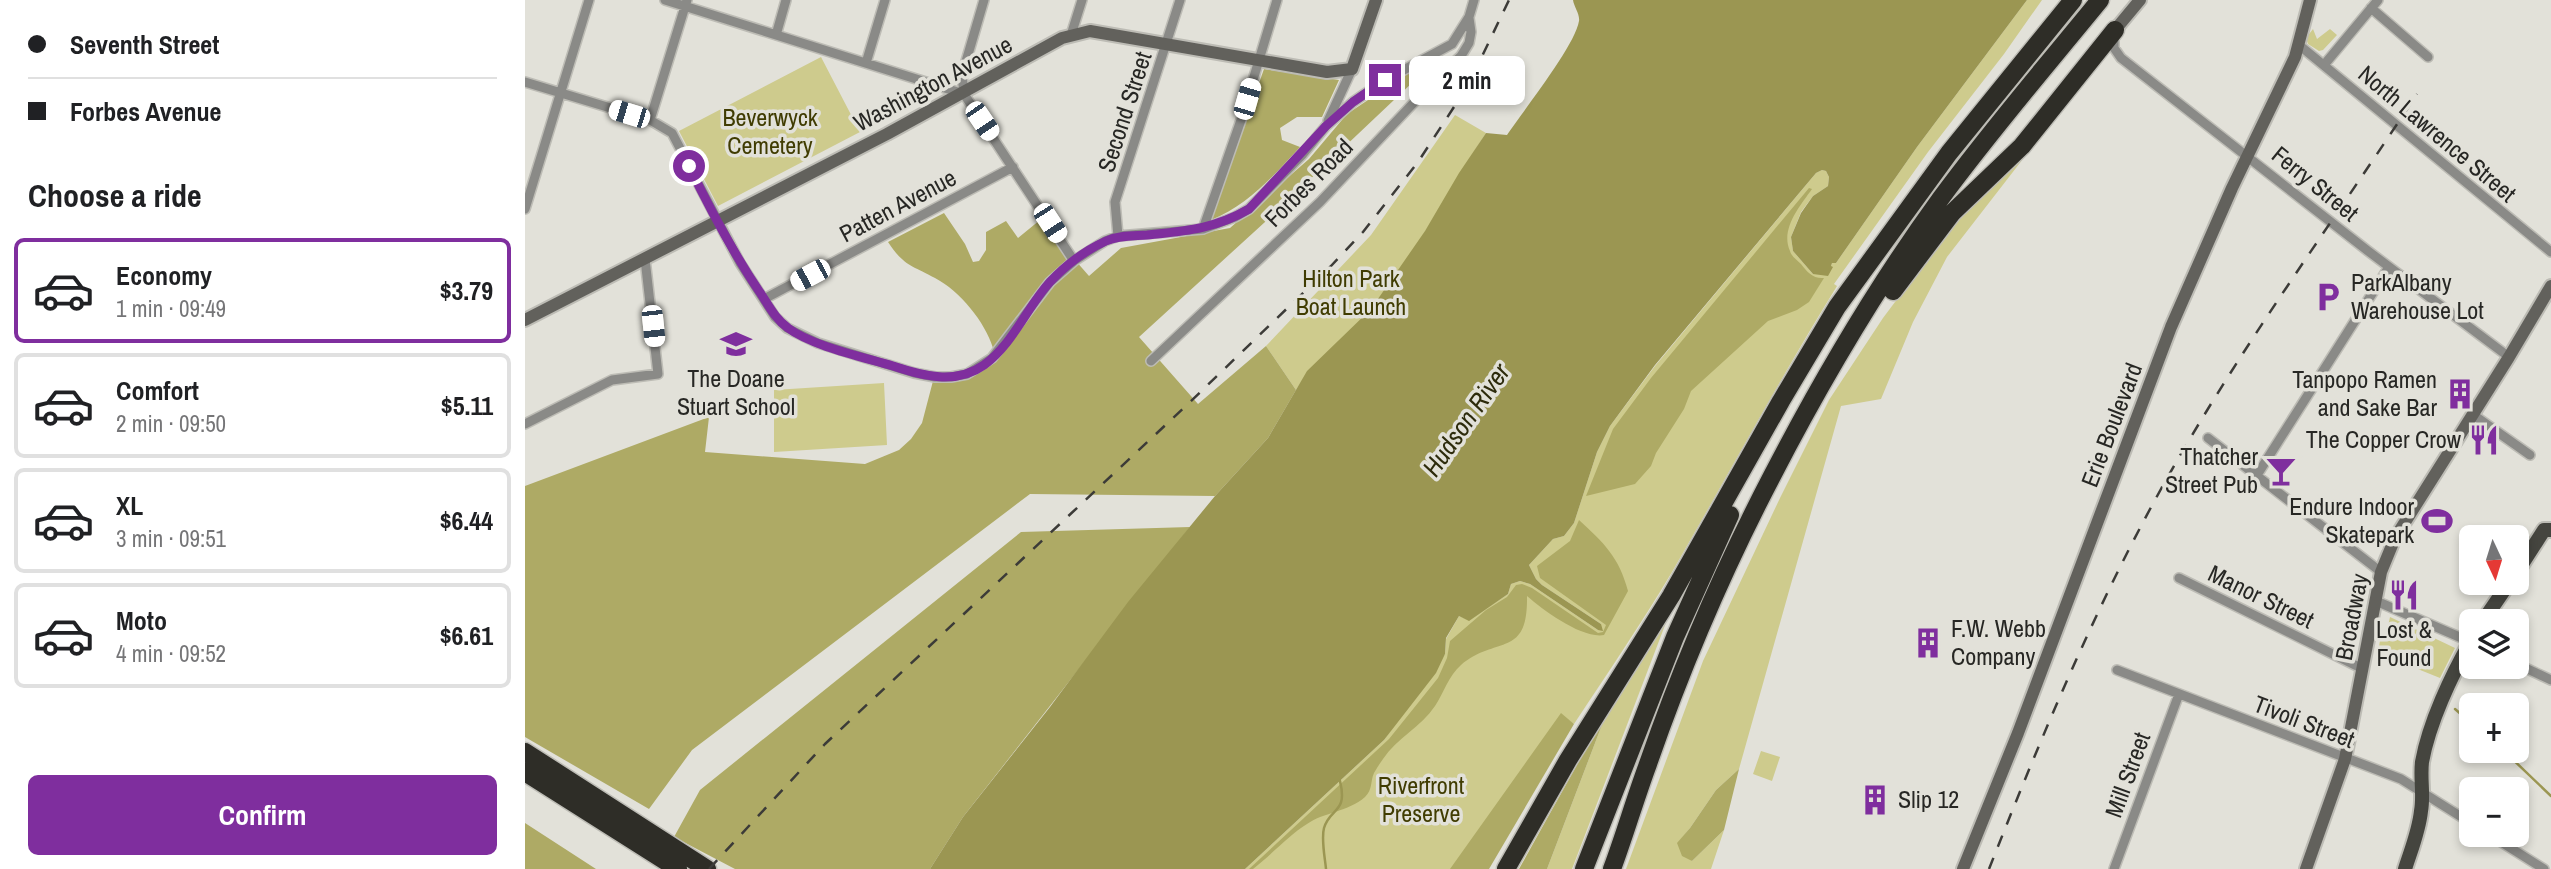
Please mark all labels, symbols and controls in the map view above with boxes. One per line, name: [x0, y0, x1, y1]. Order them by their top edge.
text: Seventh Street: [70, 27, 219, 62]
street label: Washington Avenue: [848, 28, 1017, 138]
street label: Second Street: [1090, 47, 1159, 176]
callout: 2 min: [1409, 56, 1525, 104]
street label: North Lawrence Street: [2352, 58, 2524, 209]
route end: [1369, 64, 1401, 96]
text: 2 min: [1442, 65, 1492, 96]
car: [1232, 76, 1263, 122]
text: Forbes Avenue: [70, 94, 221, 129]
car: [606, 98, 653, 130]
car: [962, 98, 1003, 144]
park label: Beverwyck Cemetery: [722, 101, 818, 161]
street label: Forbes Road: [1257, 131, 1359, 233]
street label: Ferry Street: [2266, 138, 2366, 228]
route start: [673, 150, 705, 182]
street label: Patten Avenue: [834, 161, 961, 249]
text: Choose a ride: [28, 174, 202, 217]
car: [1030, 200, 1071, 246]
car: [787, 256, 834, 294]
text: Economy: [116, 258, 212, 293]
icon: car: [32, 259, 95, 322]
park label: Hilton Park Boat Launch: [1296, 262, 1406, 322]
place label: ParkAlbany Warehouse Lot: [2351, 266, 2484, 326]
text: $3.79: [440, 273, 493, 308]
parking icon: ParkAlbany Warehouse Lot: [2311, 280, 2345, 314]
text: 1 min · 09:49: [116, 293, 226, 324]
car: [641, 304, 666, 348]
school or university icon: The Doane Stuart School: [719, 327, 753, 361]
water label: Hudson River: [1414, 356, 1518, 483]
street label: Erie Boulevard: [2073, 358, 2149, 491]
place label: The Doane Stuart School: [677, 362, 795, 422]
place label: Tanpopo Ramen and Sake Bar: [2292, 363, 2437, 423]
text: Comfort: [116, 373, 199, 408]
icon: car: [32, 374, 95, 437]
building icon: Tanpopo Ramen and Sake Bar: [2443, 377, 2477, 411]
text: $5.11: [441, 388, 493, 423]
text: 2 min · 09:50: [116, 408, 226, 439]
place label: The Copper Crow: [2306, 423, 2462, 455]
restaurant icon: The Copper Crow: [2467, 423, 2501, 457]
place label: Thatcher Street Pub: [2165, 440, 2258, 500]
bar icon: Thatcher Street Pub: [2264, 454, 2298, 488]
text: XL: [116, 488, 143, 523]
icon: car: [32, 489, 95, 552]
place label: Endure Indoor Skatepark: [2289, 490, 2414, 550]
text: $6.44: [440, 503, 493, 538]
sports icon: Endure Indoor Skatepark: [2420, 504, 2454, 538]
text: 3 min · 09:51: [116, 523, 226, 554]
north arrow: [2459, 525, 2529, 595]
map controls: [2459, 525, 2529, 847]
street label: Manor Street: [2203, 557, 2320, 636]
street label: Broadway: [2327, 571, 2375, 663]
restaurant icon: Lost & Found: [2387, 578, 2421, 612]
text: Moto: [116, 603, 167, 638]
icon: car: [32, 604, 95, 667]
button: layers: [2459, 609, 2529, 679]
place label: F.W. Webb Company: [1951, 612, 2046, 672]
place label: Lost & Found: [2376, 613, 2432, 673]
text: $6.61: [440, 618, 493, 653]
building icon: F.W. Webb Company: [1911, 626, 1945, 660]
text: 4 min · 09:52: [116, 638, 226, 669]
street label: Tivoli Street: [2249, 687, 2360, 755]
button: +: [2459, 693, 2529, 763]
street label: Mill Street: [2097, 727, 2157, 822]
park label: Riverfront Preserve: [1378, 769, 1465, 829]
button: Confirm: [28, 775, 497, 855]
button: −: [2459, 777, 2529, 847]
building icon: Slip 12: [1858, 783, 1892, 817]
place label: Slip 12: [1898, 783, 1959, 815]

